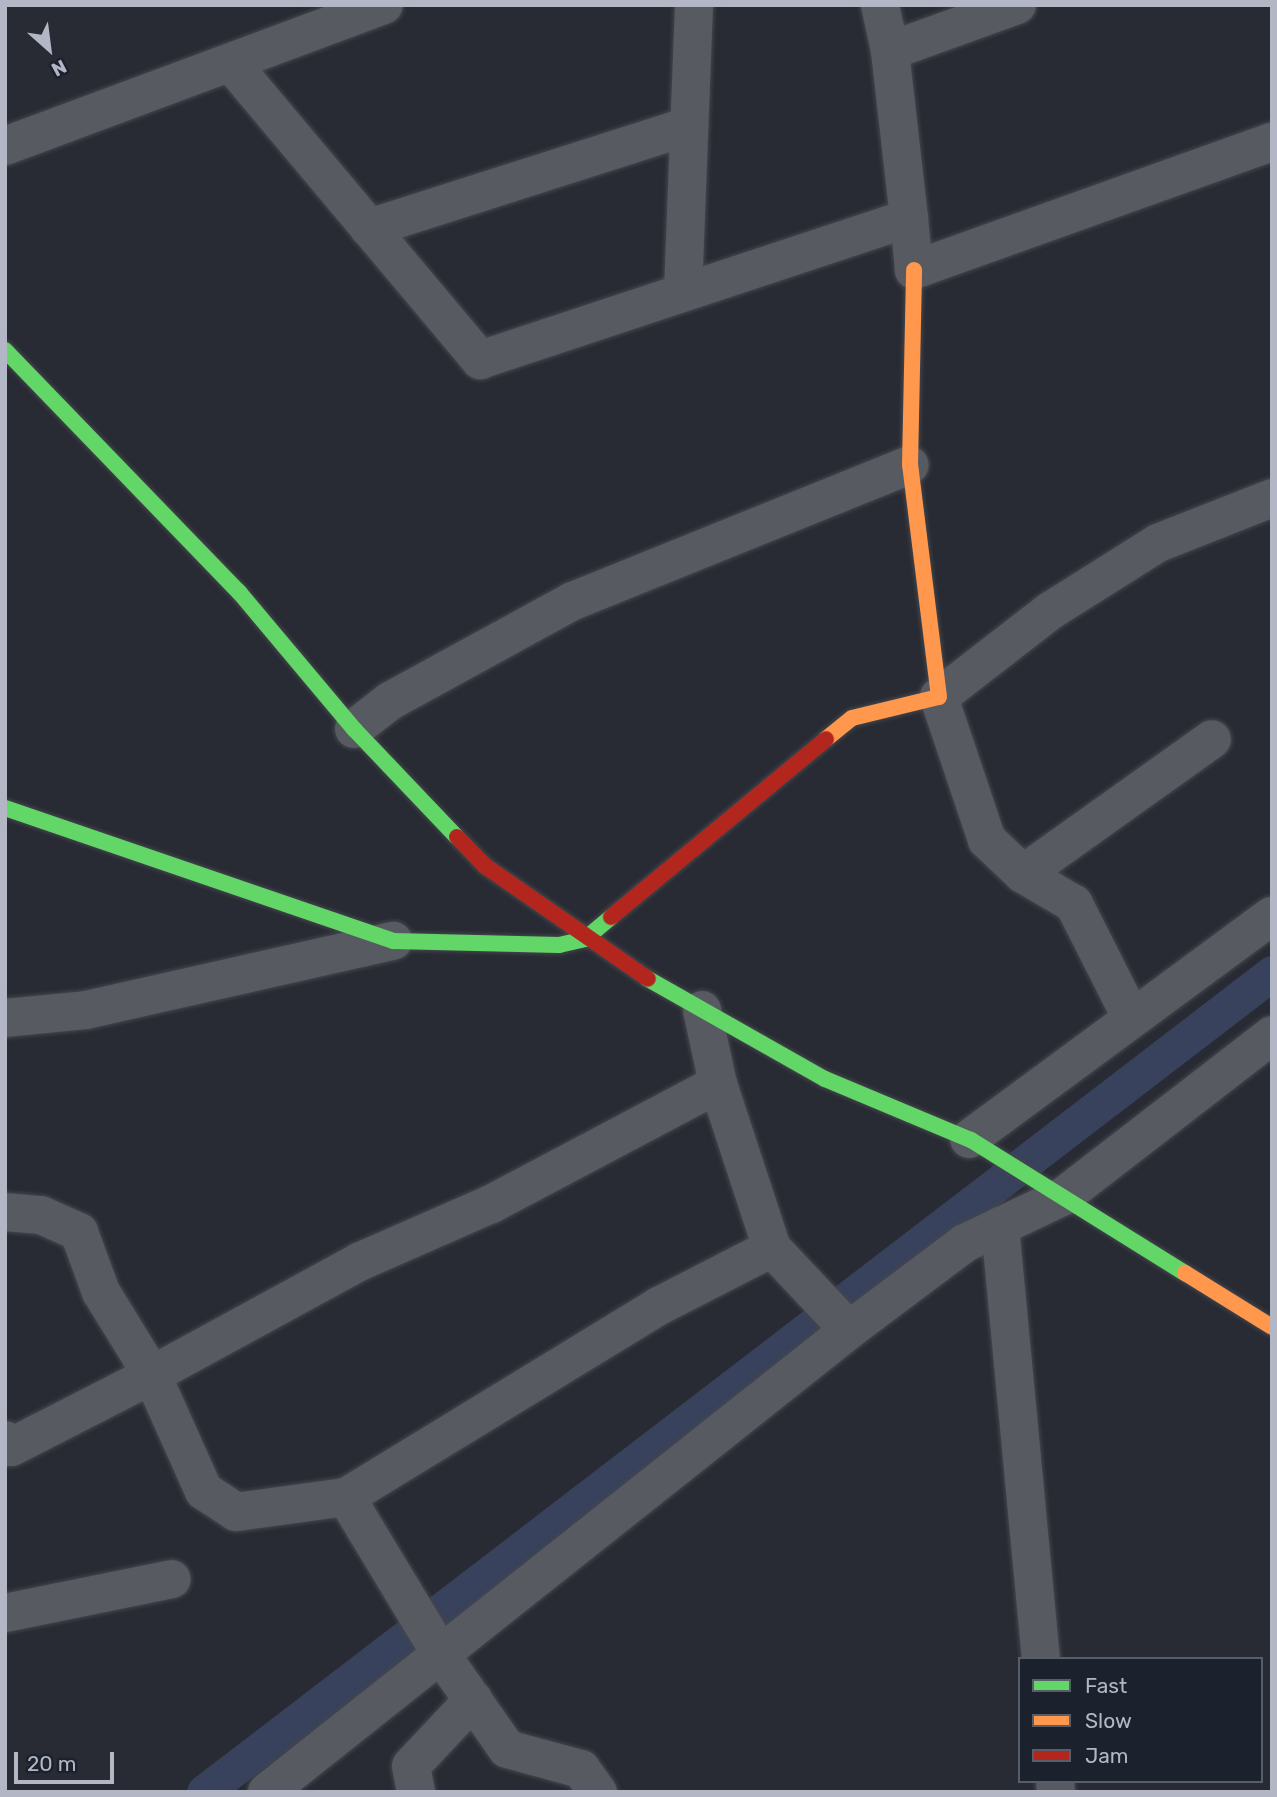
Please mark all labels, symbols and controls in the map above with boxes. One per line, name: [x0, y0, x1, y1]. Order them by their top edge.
north arrow: [14, 14, 84, 84]
text: N: [48, 55, 71, 81]
legend: [1018, 1657, 1263, 1783]
text: Fast: [1085, 1673, 1127, 1698]
text: Slow: [1085, 1708, 1132, 1733]
scale bar: [18, 1738, 117, 1782]
text: Jam: [1085, 1743, 1129, 1768]
text: 20 m: [27, 1751, 76, 1776]

